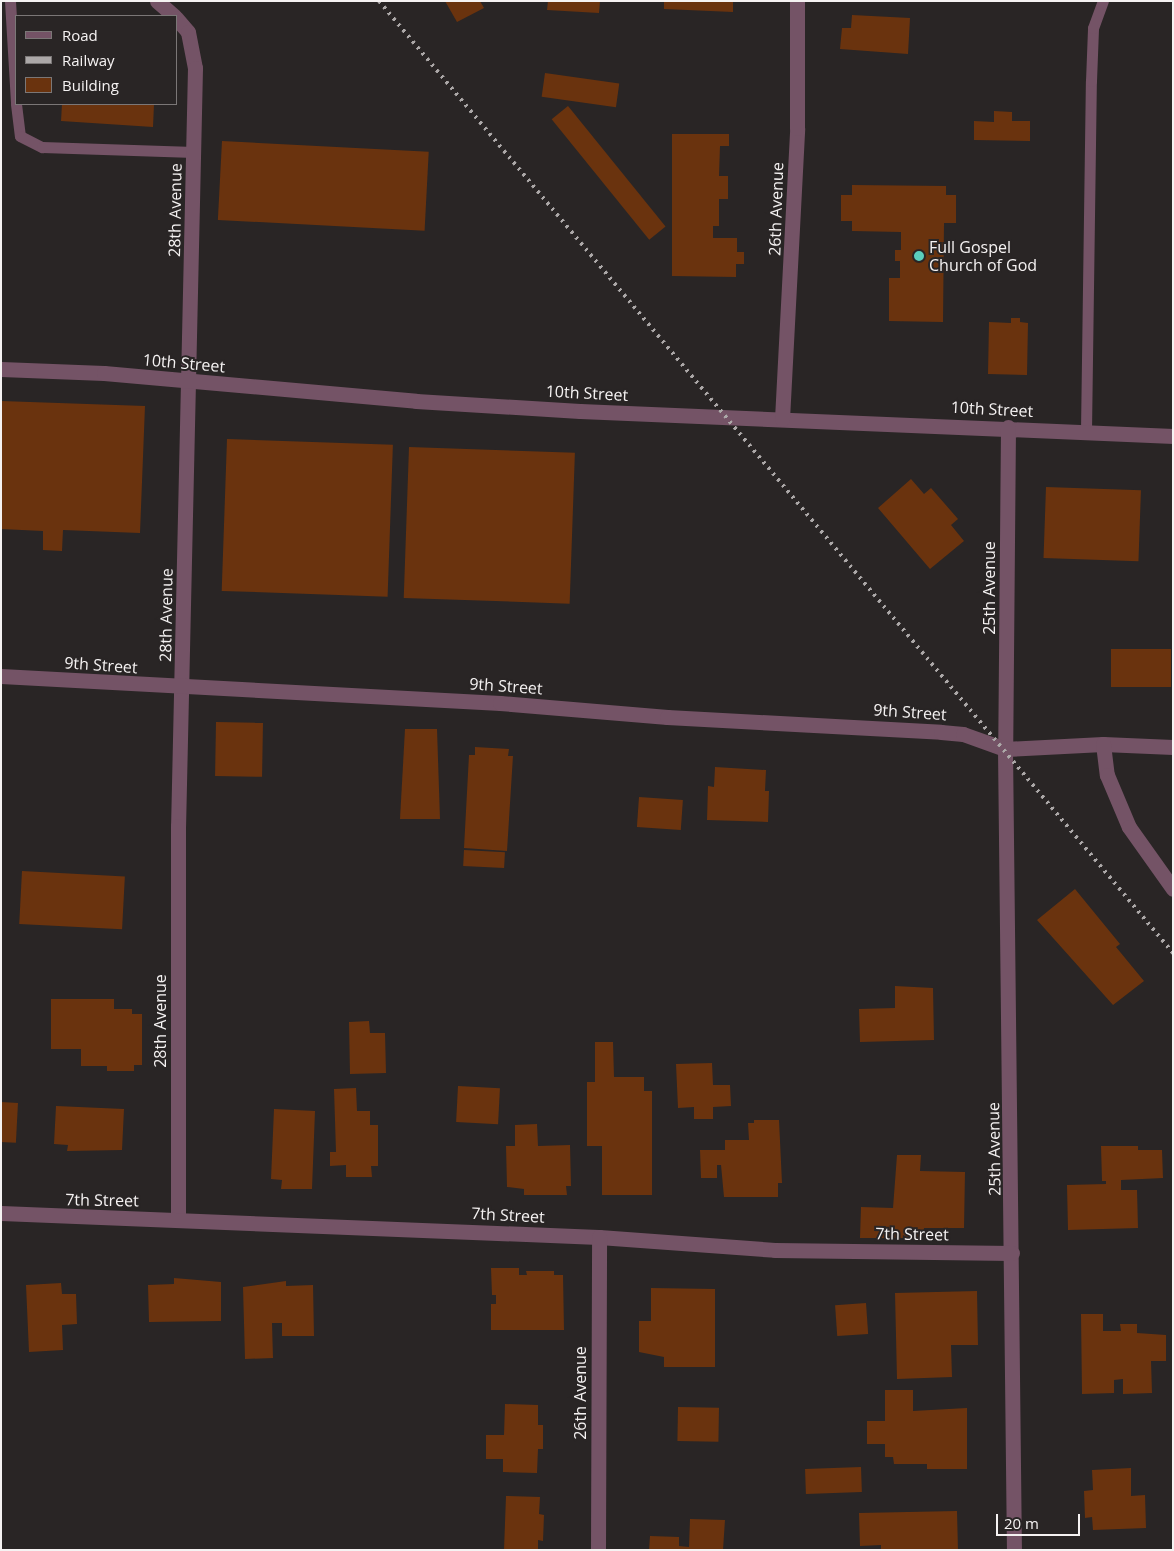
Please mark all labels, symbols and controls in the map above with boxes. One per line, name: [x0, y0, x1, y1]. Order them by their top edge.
legend: [15, 15, 178, 105]
text: Road: [62, 25, 98, 45]
text: Railway: [62, 50, 115, 70]
text: Building: [62, 75, 119, 95]
street label: 26th Avenue: [765, 162, 787, 256]
street label: 28th Avenue: [165, 163, 185, 257]
place label: Full Gospel Church of God: [929, 237, 1037, 275]
marker: Full Gospel Church of God: [913, 250, 925, 262]
street label: 10th Street: [142, 350, 226, 376]
street label: 10th Street: [545, 381, 629, 405]
street label: 10th Street: [950, 397, 1034, 421]
street label: 25th Avenue: [979, 541, 999, 635]
street label: 28th Avenue: [156, 568, 176, 662]
street label: 9th Street: [64, 653, 138, 677]
street label: 9th Street: [469, 674, 543, 698]
street label: 9th Street: [873, 700, 947, 724]
street label: 28th Avenue: [150, 974, 170, 1068]
street label: 25th Avenue: [984, 1102, 1004, 1196]
street label: 7th Street: [65, 1190, 139, 1210]
street label: 7th Street: [471, 1203, 545, 1227]
street label: 7th Street: [875, 1224, 949, 1244]
street label: 26th Avenue: [570, 1346, 590, 1440]
scale bar: [999, 1504, 1083, 1536]
text: 20 m: [1004, 1513, 1039, 1533]

